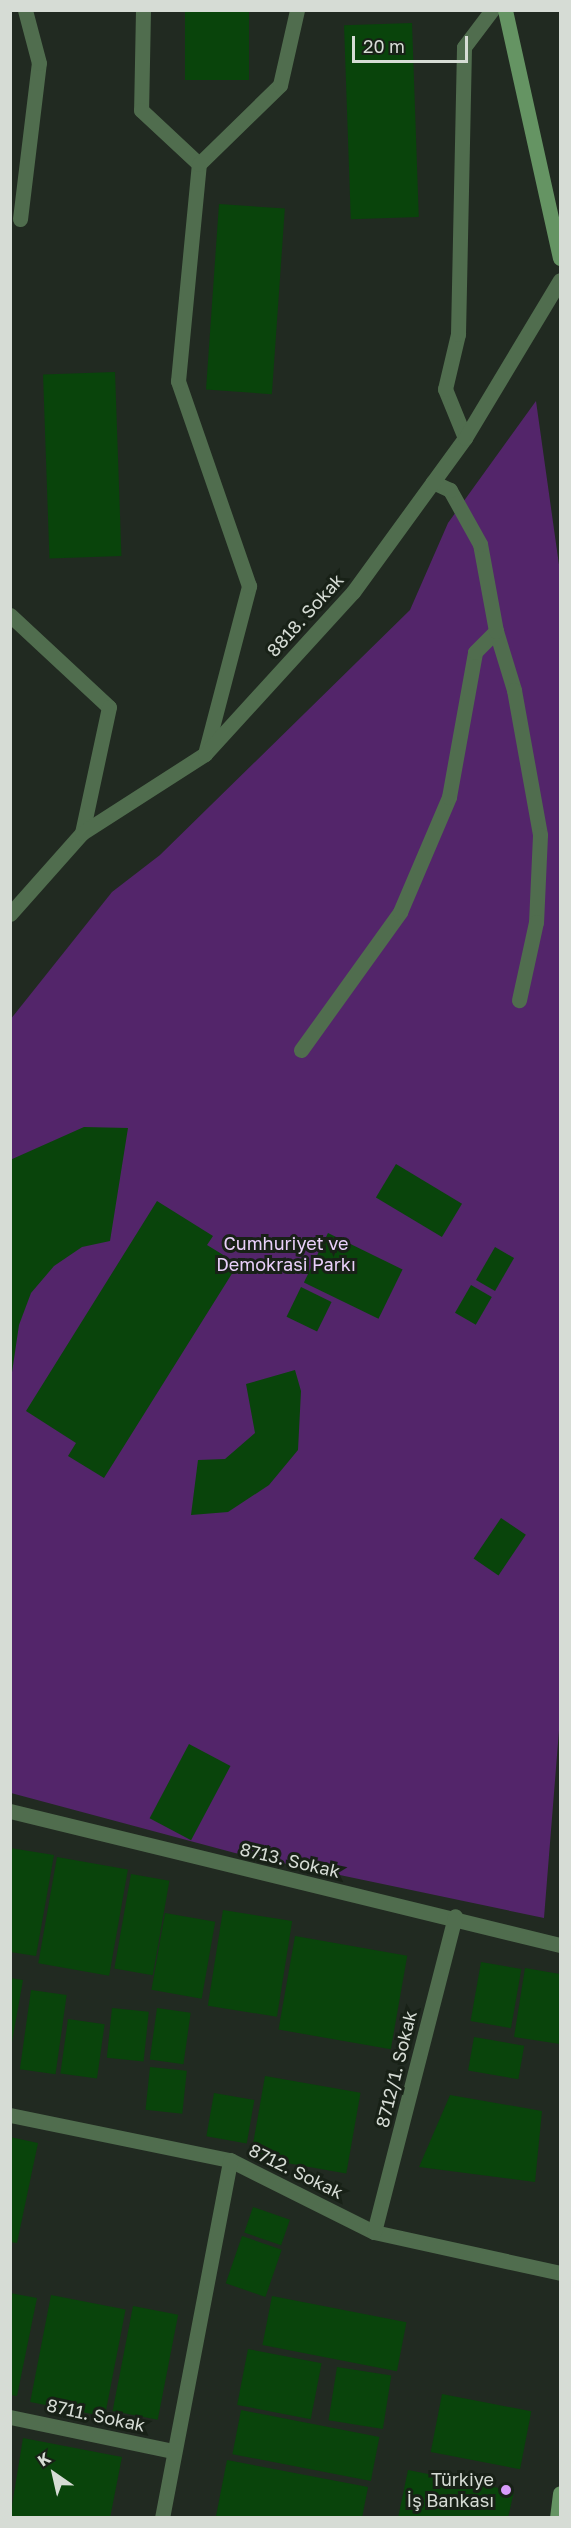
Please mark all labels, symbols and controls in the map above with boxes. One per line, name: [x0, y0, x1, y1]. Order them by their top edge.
scale bar: [355, 24, 470, 62]
text: 20 m: [363, 35, 405, 57]
street label: 8818. Sokak: [262, 569, 348, 661]
park label: Cumhuriyet ve Demokrasi Parkı: [216, 1233, 356, 1276]
street label: 8713. Sokak: [238, 1838, 342, 1882]
street label: 8712/1. Sokak: [371, 2008, 421, 2130]
street label: 8712. Sokak: [245, 2139, 347, 2203]
street label: 8711. Sokak: [45, 2394, 147, 2436]
north arrow: [24, 2444, 84, 2504]
text: K: [34, 2448, 54, 2471]
place label: Türkiye İş Bankası: [406, 2469, 494, 2512]
marker: Türkiye İş Bankası: [499, 2483, 513, 2497]

